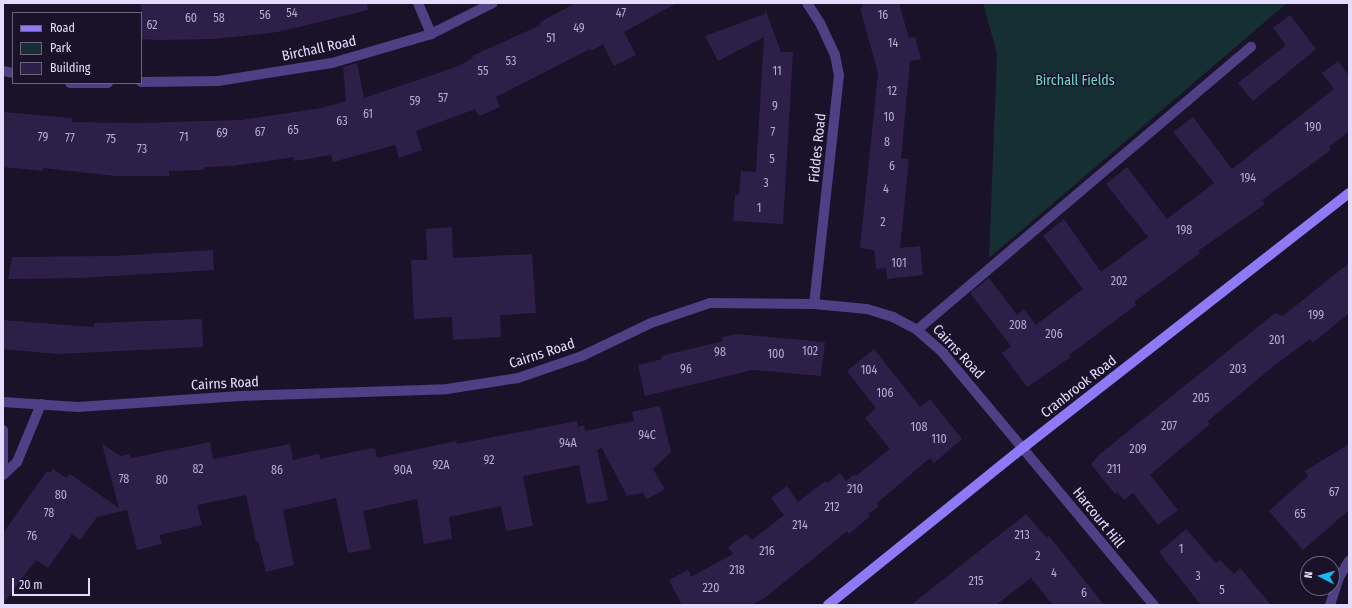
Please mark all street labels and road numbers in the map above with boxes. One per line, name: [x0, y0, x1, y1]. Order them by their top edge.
street label: Birchall Road: [280, 33, 358, 65]
street label: Fiddes Road: [806, 113, 830, 183]
street label: Cairns Road: [929, 321, 987, 383]
street label: Cairns Road: [507, 336, 577, 372]
street label: Cranbrook Road: [1038, 352, 1120, 422]
street label: Cairns Road: [191, 374, 259, 394]
street label: Harcourt Hill: [1069, 485, 1127, 551]

